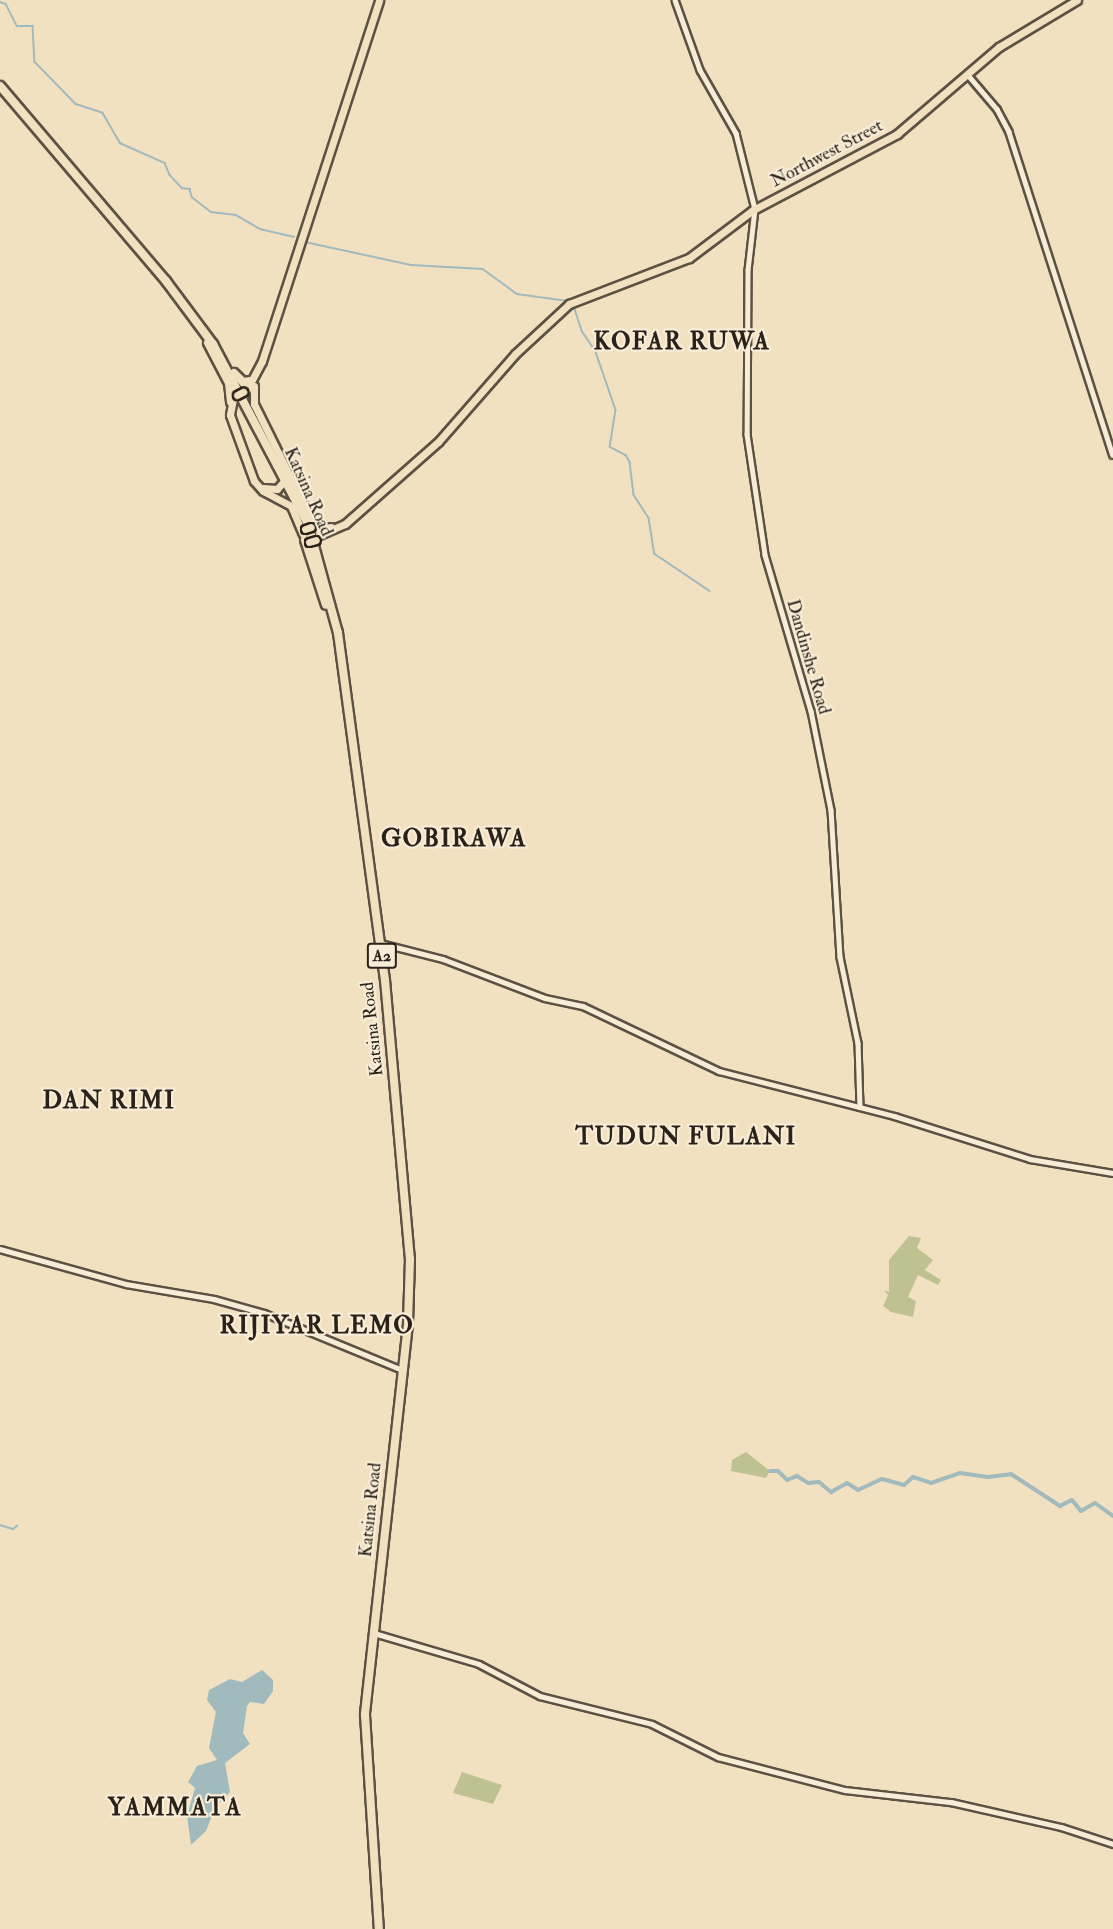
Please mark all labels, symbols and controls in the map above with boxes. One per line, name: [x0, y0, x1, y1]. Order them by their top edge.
street label: Northwest Street: [767, 115, 887, 193]
district label: KOFAR RUWA: [593, 328, 771, 356]
street label: Katsina Road: [279, 444, 337, 540]
street label: Dandinshe Road: [781, 597, 835, 717]
district label: GOBIRAWA: [381, 825, 527, 853]
road number: A2: [366, 943, 398, 969]
street label: Katsina Road: [357, 981, 389, 1077]
district label: DAN RIMI: [43, 1087, 175, 1115]
district label: TUDUN FULANI: [575, 1123, 797, 1151]
district label: RIJIYAR LEMO: [220, 1312, 414, 1340]
street label: Katsina Road: [355, 1462, 387, 1558]
district label: YAMMATA: [108, 1794, 242, 1822]

